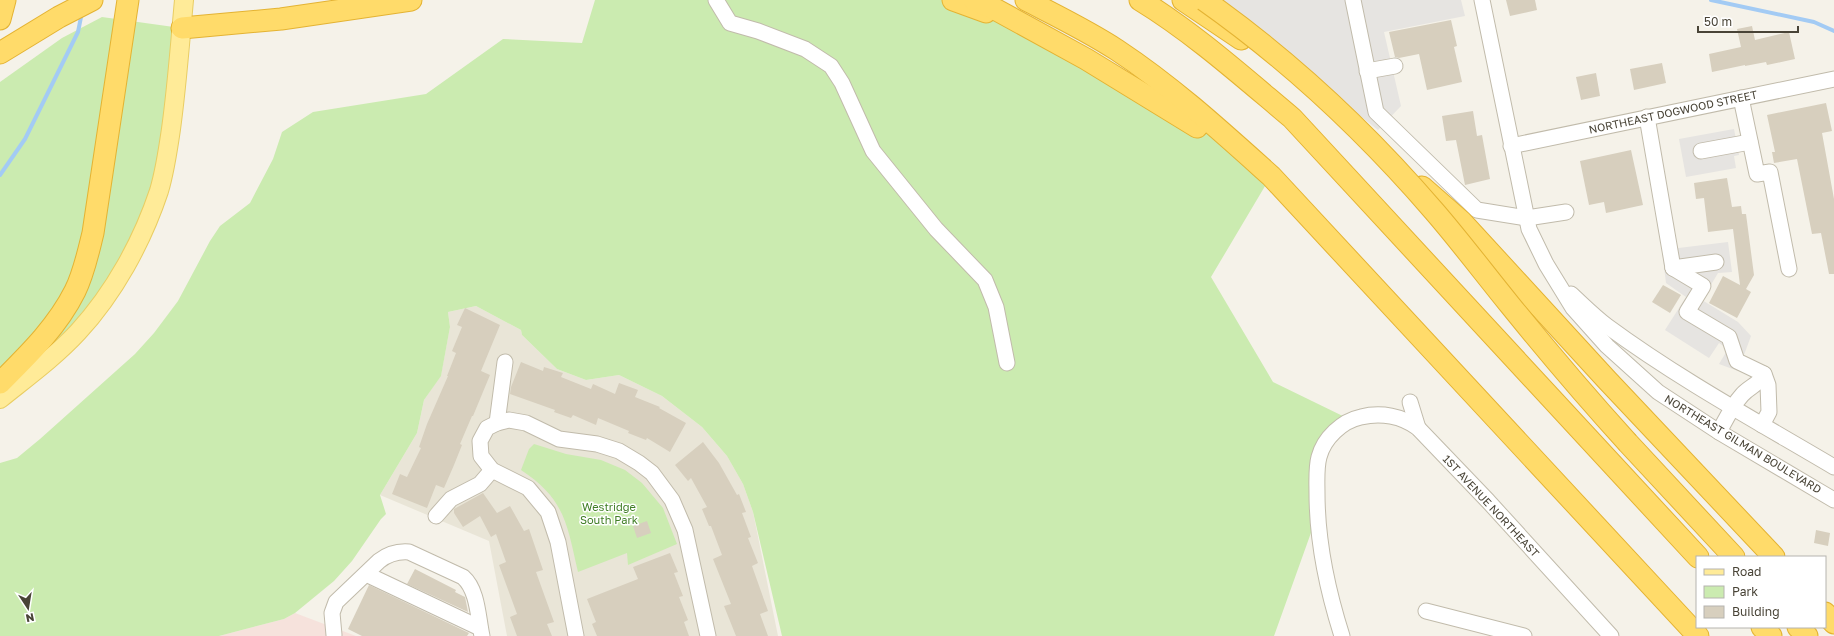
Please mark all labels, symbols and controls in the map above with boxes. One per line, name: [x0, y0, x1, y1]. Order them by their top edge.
scale bar: [1698, 8, 1798, 34]
text: 50 m: [1704, 14, 1732, 29]
street label: NORTHEAST DOGWOOD STREET: [1588, 87, 1758, 136]
street label: NORTHEAST GILMAN BOULEVARD: [1663, 392, 1824, 496]
street label: 1ST AVENUE NORTHEAST: [1441, 452, 1542, 560]
park label: Westridge South Park: [580, 500, 638, 526]
legend: [1696, 556, 1826, 628]
text: Road: [1732, 564, 1761, 579]
text: Park: [1732, 584, 1758, 599]
north arrow: [8, 588, 48, 628]
text: Building: [1732, 604, 1780, 619]
text: N: [25, 611, 36, 625]

